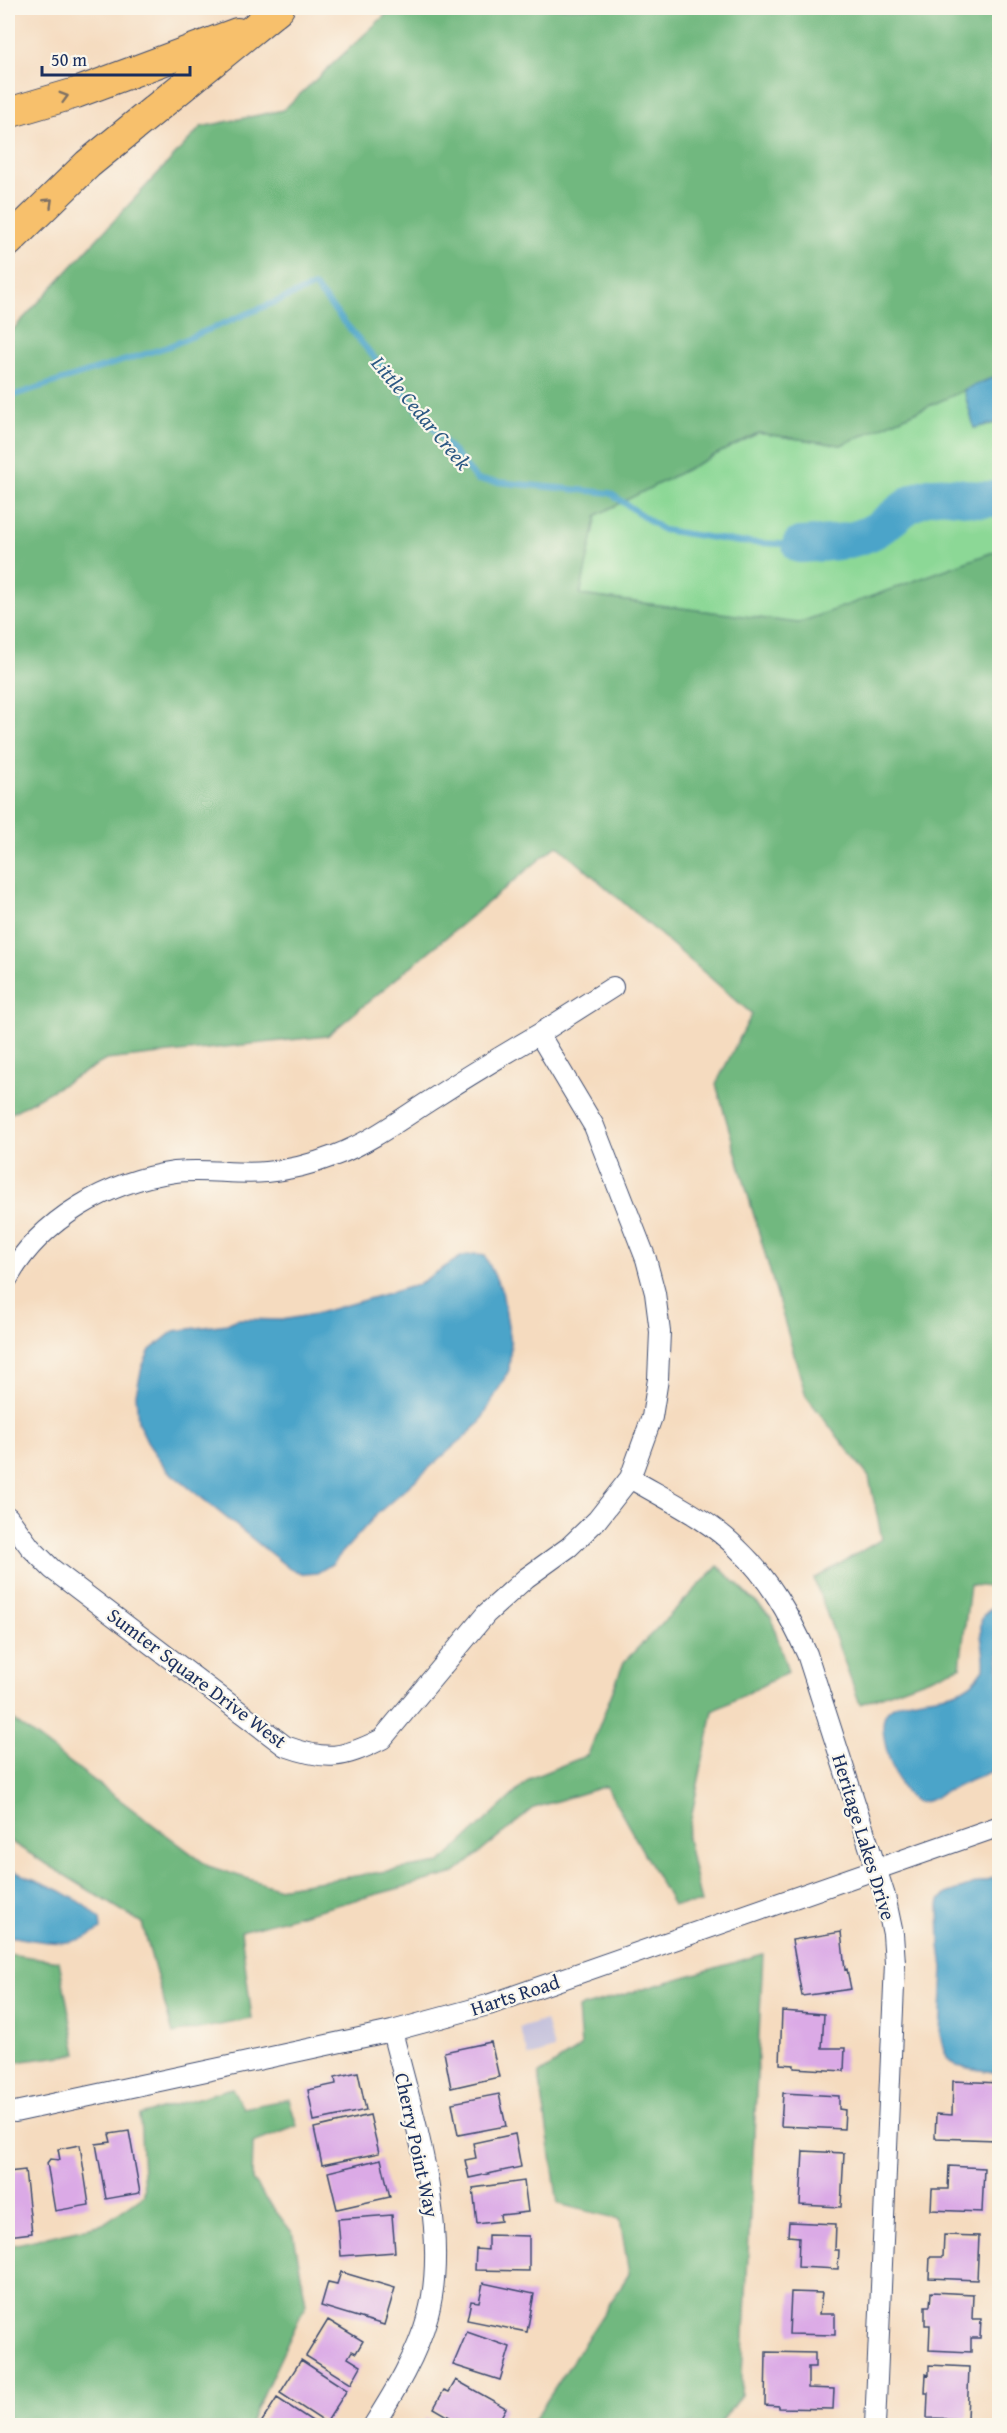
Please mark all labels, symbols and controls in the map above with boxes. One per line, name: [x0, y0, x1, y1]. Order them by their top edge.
scale bar: [42, 39, 190, 77]
text: 50 m: [51, 46, 87, 73]
one-way arrow: [58, 92, 69, 104]
one-way arrow: [42, 198, 53, 209]
water label: Little Cedar Creek: [364, 348, 479, 477]
street label: Sumter Square Drive West: [101, 1600, 293, 1755]
street label: Heritage Lakes Drive: [825, 1750, 904, 1923]
street label: Harts Road: [467, 1966, 563, 2023]
street label: Cherry Point Way: [388, 2070, 447, 2220]

